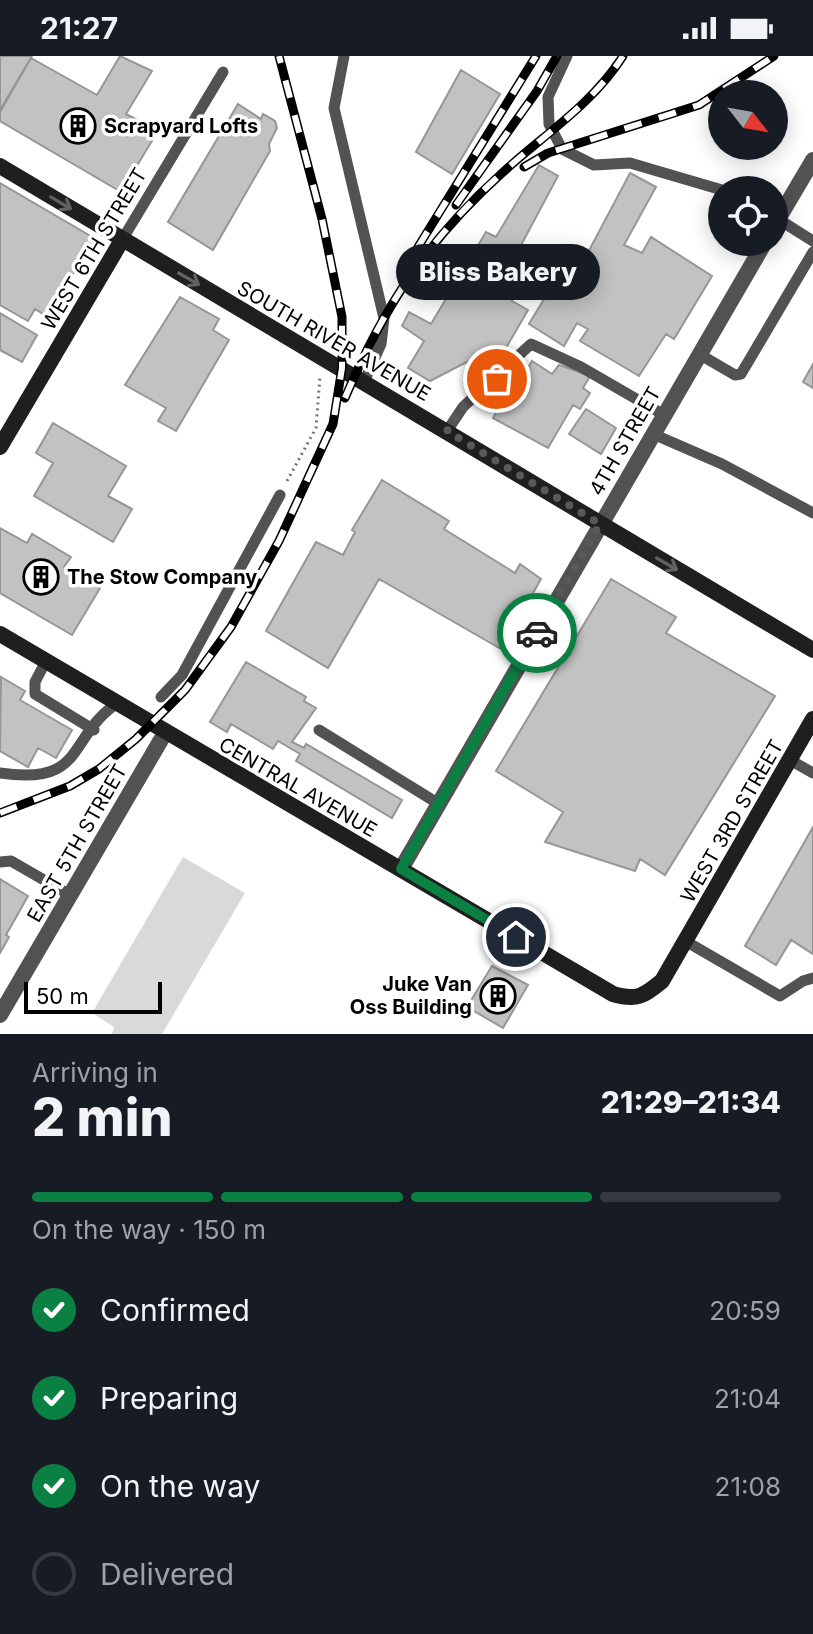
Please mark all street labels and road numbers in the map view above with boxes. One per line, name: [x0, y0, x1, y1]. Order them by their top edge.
street label: WEST 6TH STREET: [36, 164, 152, 334]
street label: SOUTH RIVER AVENUE: [233, 276, 435, 406]
street label: 4TH STREET: [584, 382, 666, 500]
street label: CENTRAL AVENUE: [215, 732, 381, 842]
street label: WEST 3RD STREET: [676, 735, 788, 907]
street label: EAST 5TH STREET: [22, 760, 132, 926]

